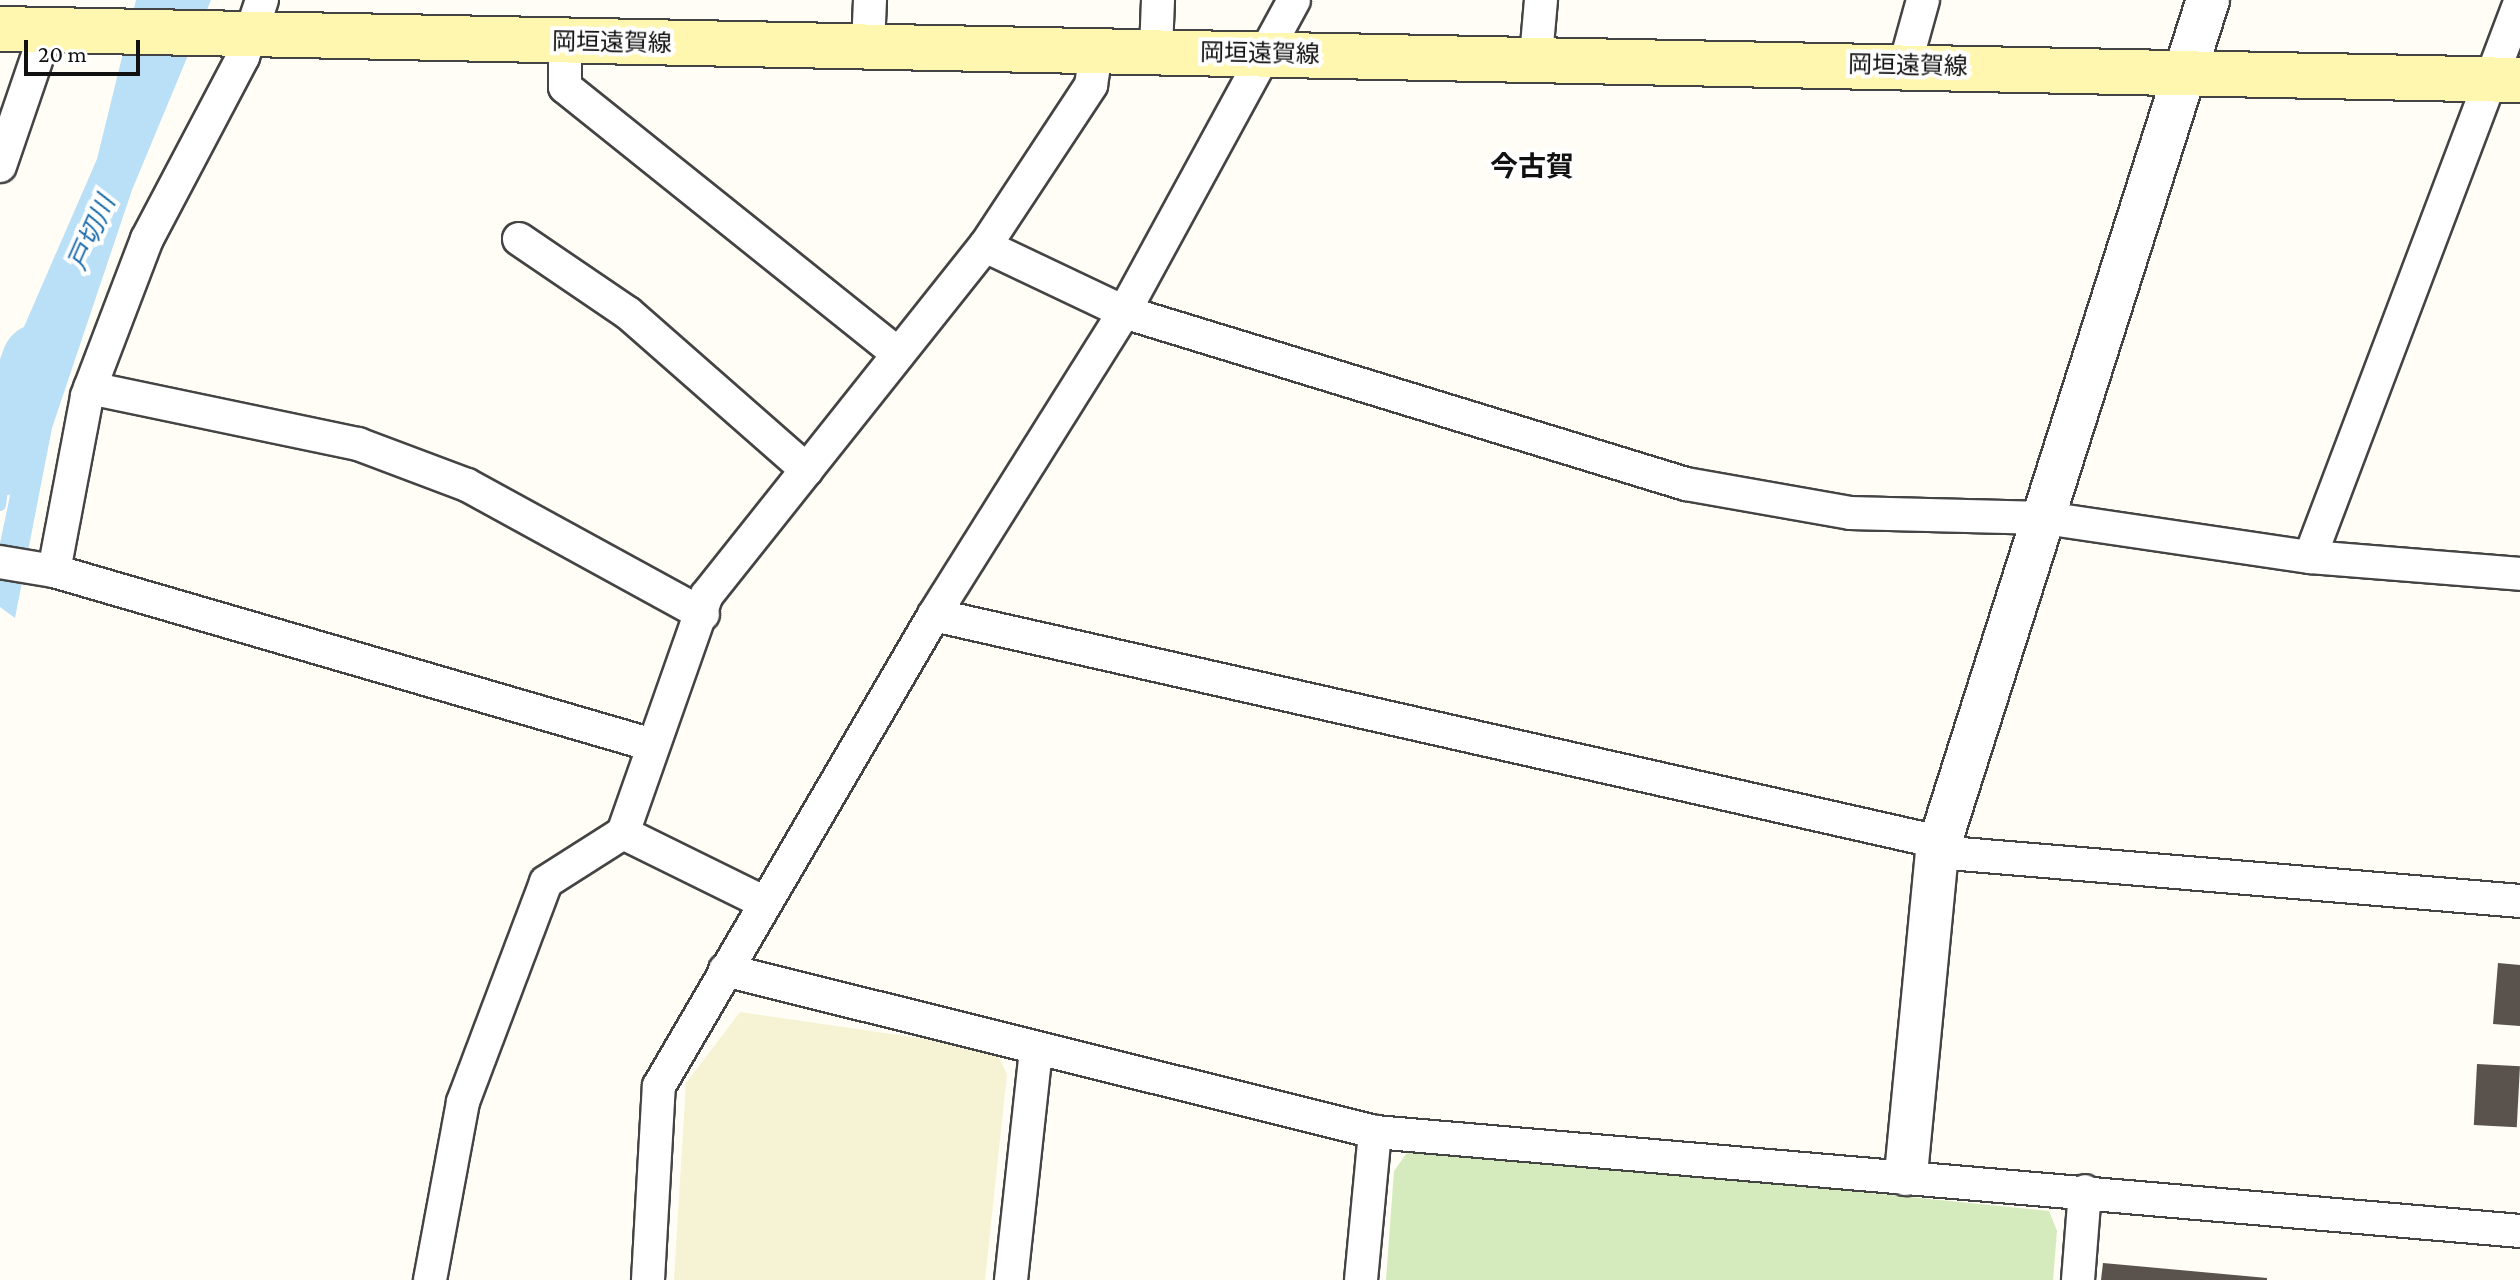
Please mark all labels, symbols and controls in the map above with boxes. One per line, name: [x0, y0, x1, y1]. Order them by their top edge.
scale bar: [28, 24, 144, 74]
street label: 岡垣遠賀線: [552, 27, 672, 57]
street label: 岡垣遠賀線: [1200, 38, 1320, 68]
text: 20 m: [38, 40, 87, 67]
street label: 岡垣遠賀線: [1848, 50, 1968, 80]
district label: 今古賀: [1490, 150, 1574, 184]
water label: 戸切川: [62, 191, 122, 275]

